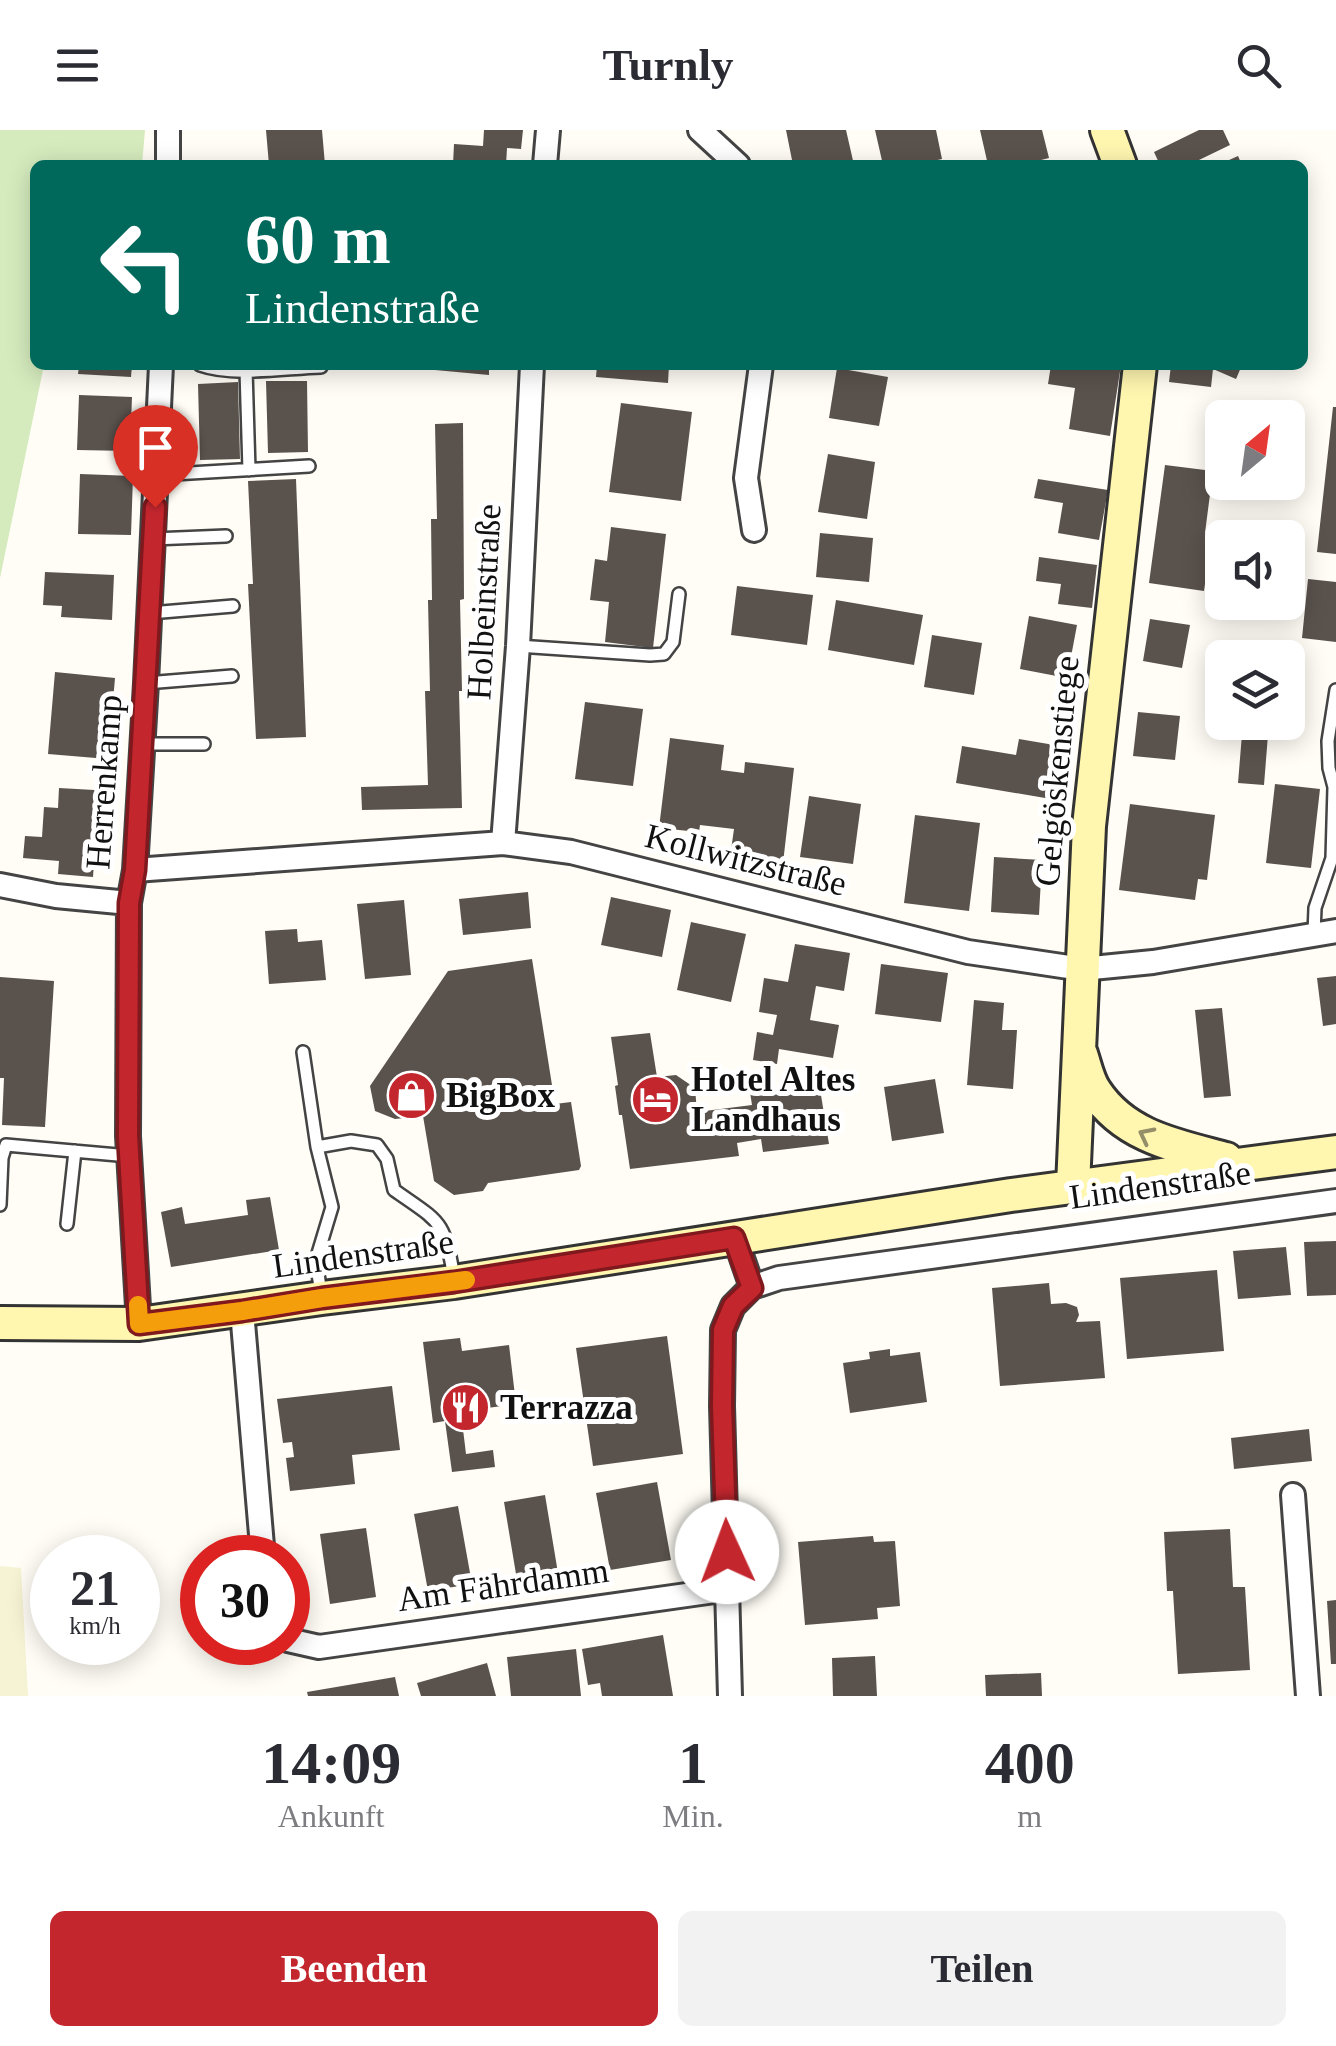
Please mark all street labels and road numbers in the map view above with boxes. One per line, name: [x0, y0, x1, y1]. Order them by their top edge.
street label: Holbeinstraße: [459, 503, 509, 701]
street label: Gelgöskenstiege: [1027, 654, 1087, 888]
street label: Herrenkamp: [78, 693, 130, 871]
street label: Kollwitzstraße: [641, 816, 851, 904]
street label: Lindenstraße: [1067, 1153, 1253, 1217]
street label: Lindenstraße: [270, 1222, 456, 1286]
street label: Am Fährdamm: [395, 1551, 611, 1619]

